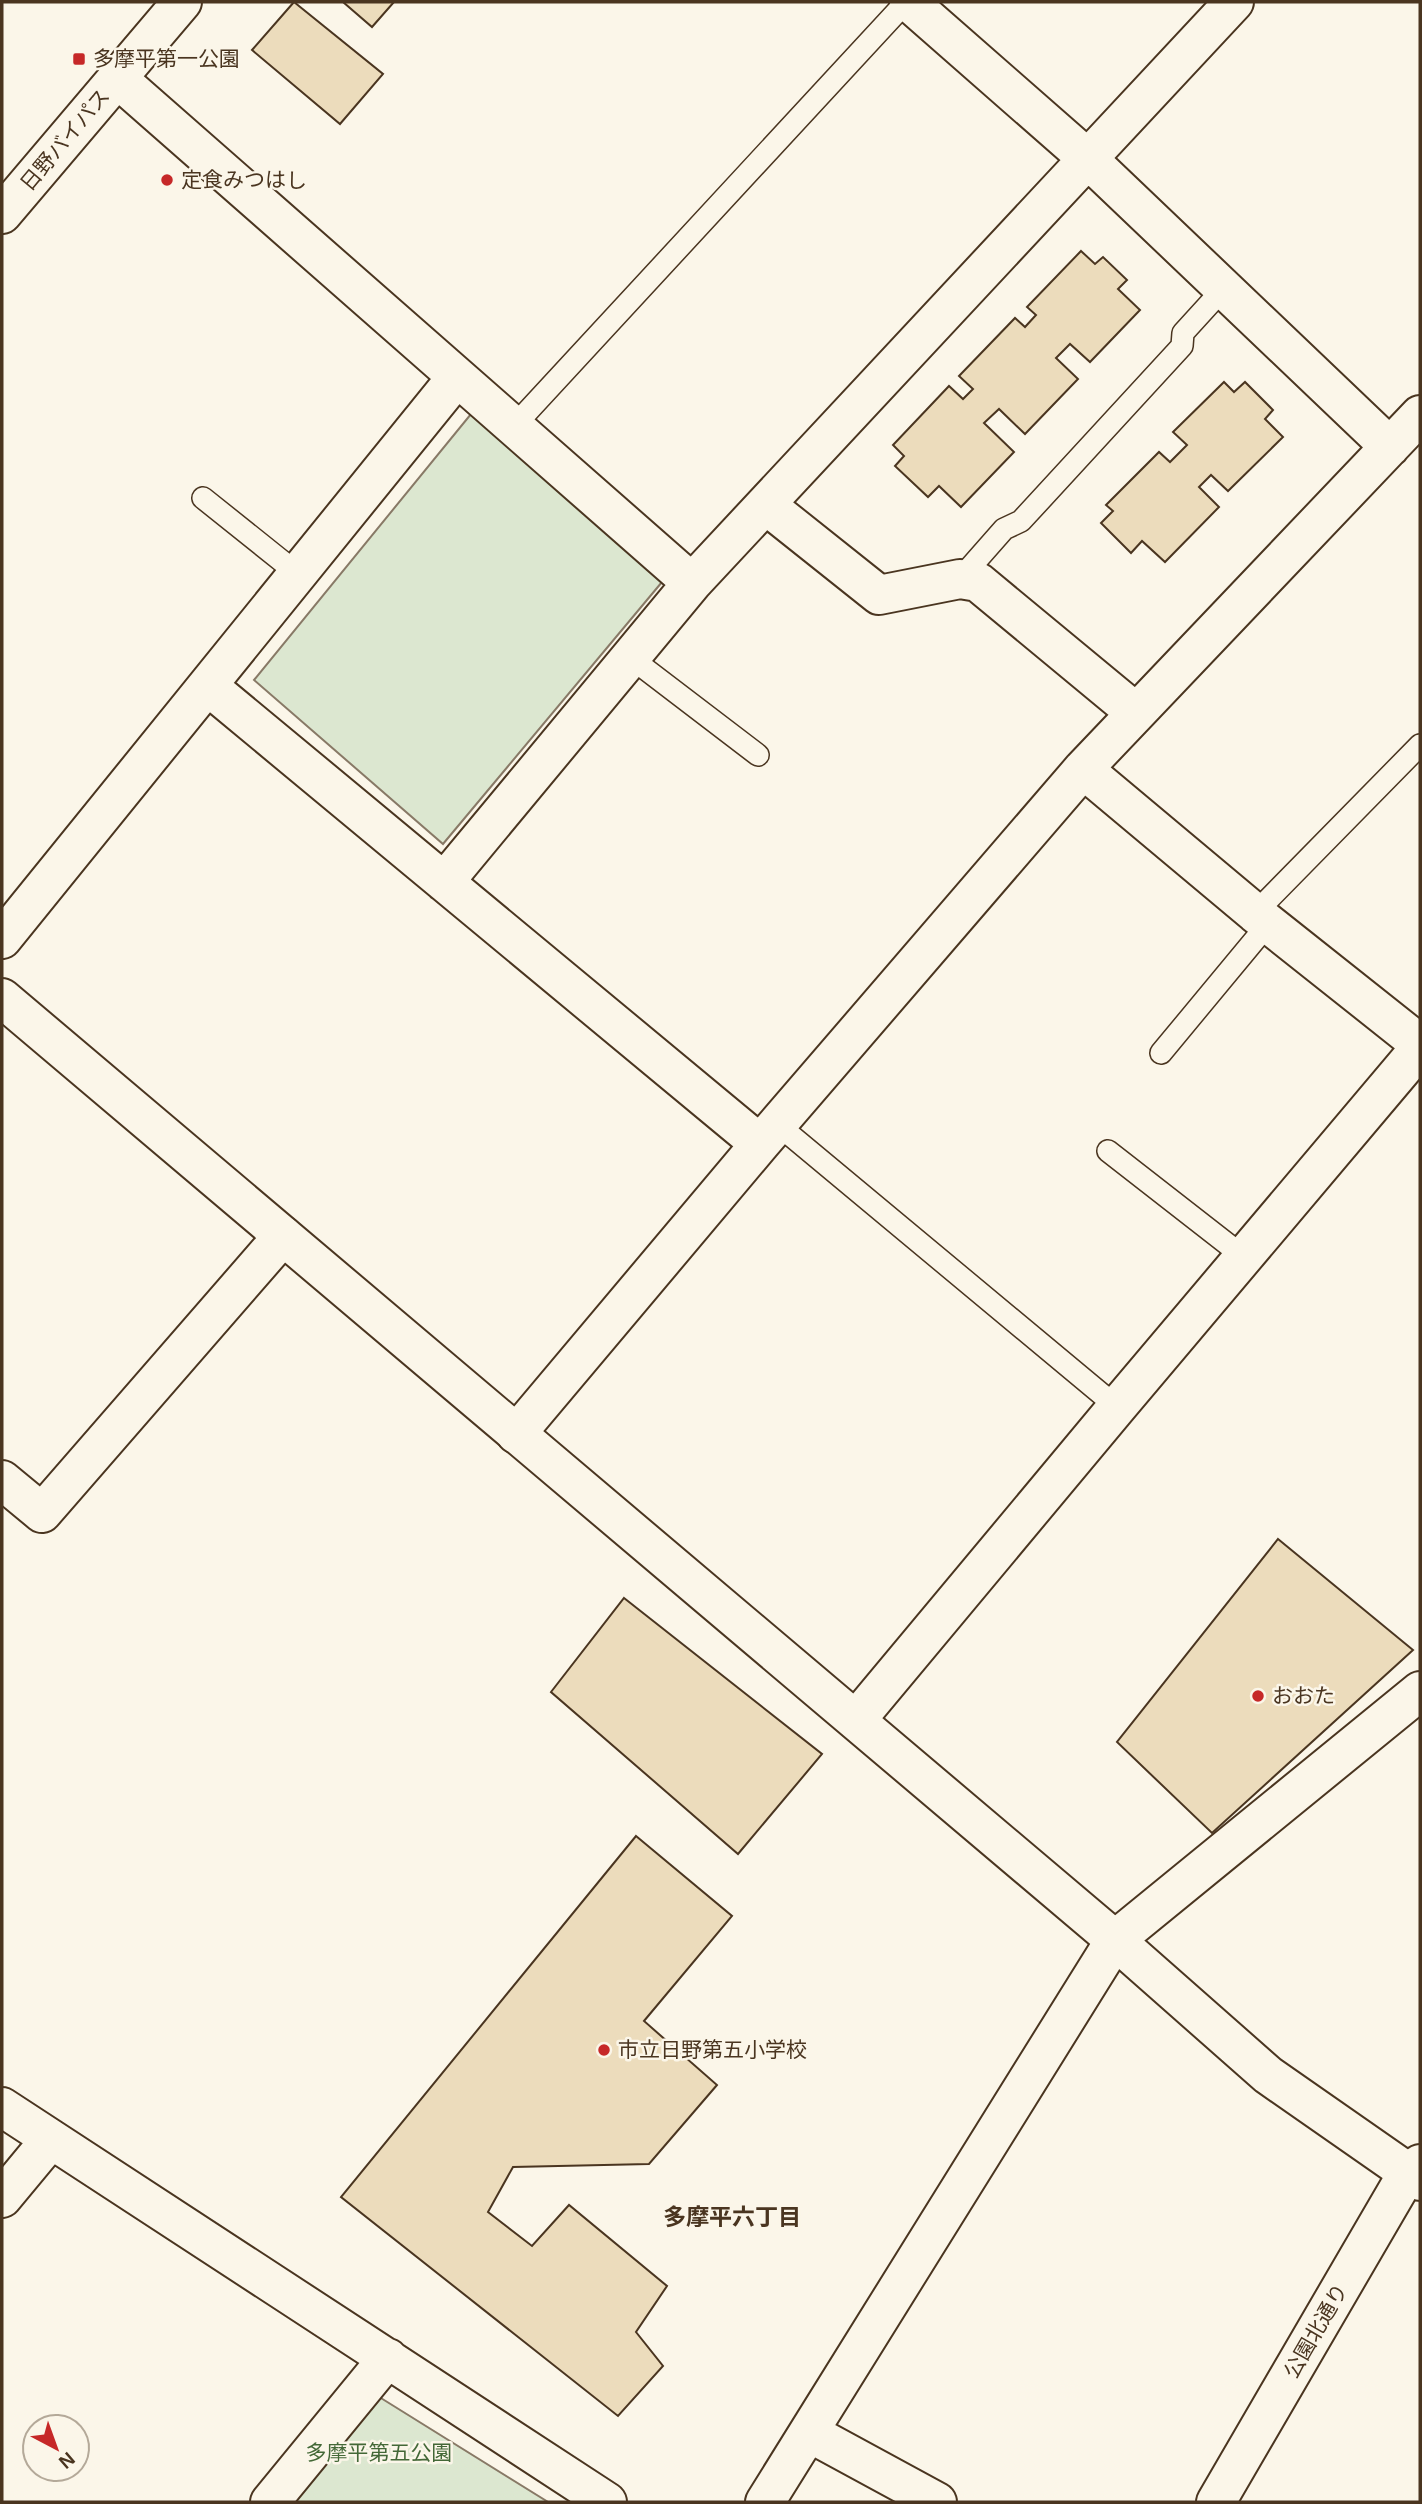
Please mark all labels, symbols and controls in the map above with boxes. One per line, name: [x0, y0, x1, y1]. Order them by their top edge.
place label: 多摩平第一公園: [93, 47, 240, 70]
marker: 多摩平第一公園: [71, 51, 87, 67]
street label: 日野バイパス: [15, 84, 114, 195]
place label: 定食みつはし: [181, 168, 307, 191]
marker: 定食みつはし: [159, 172, 175, 188]
place label: おおた: [1272, 1684, 1335, 1707]
marker: おおた: [1250, 1688, 1266, 1704]
place label: 市立日野第五小学校: [618, 2038, 807, 2061]
marker: 市立日野第五小学校: [596, 2042, 612, 2058]
district label: 多摩平六丁目: [663, 2204, 801, 2230]
street label: 公園北通り: [1279, 2280, 1352, 2382]
north arrow: [21, 2413, 91, 2483]
park label: 多摩平第五公園: [306, 2441, 453, 2464]
text: N: [55, 2448, 79, 2473]

